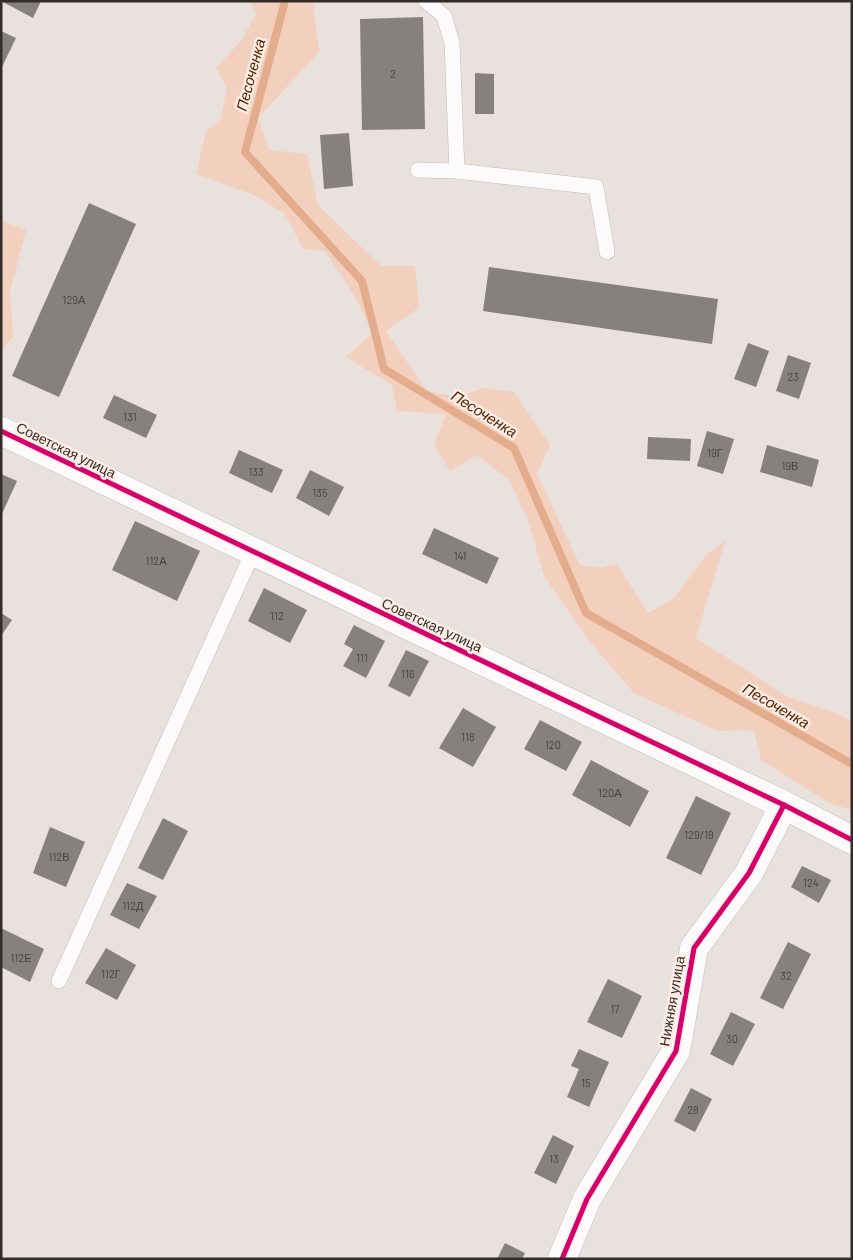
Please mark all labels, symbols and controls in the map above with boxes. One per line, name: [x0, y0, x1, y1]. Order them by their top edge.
water label: Песоченка: [232, 37, 268, 113]
house number: 2: [390, 67, 396, 80]
house number: 129А: [63, 293, 86, 306]
house number: 23: [787, 370, 799, 383]
water label: Песоченка: [448, 386, 521, 440]
house number: 131: [123, 410, 137, 423]
street label: Советская улица: [14, 418, 119, 481]
house number: 19Г: [707, 446, 723, 459]
house number: 19В: [782, 459, 798, 472]
house number: 133: [248, 465, 264, 478]
house number: 135: [312, 486, 328, 499]
house number: 141: [454, 549, 466, 562]
house number: 112А: [146, 554, 167, 567]
street label: Советская улица: [379, 594, 485, 655]
house number: 112: [270, 609, 284, 622]
house number: 111: [356, 651, 368, 664]
house number: 116: [401, 667, 415, 680]
water label: Песоченка: [740, 679, 813, 731]
house number: 118: [461, 730, 475, 743]
house number: 120: [545, 738, 561, 751]
house number: 120А: [598, 786, 622, 799]
house number: 129/19: [684, 828, 714, 841]
house number: 112В: [49, 850, 69, 863]
house number: 124: [803, 876, 819, 889]
house number: 112Д: [122, 899, 144, 912]
house number: 112Е: [11, 951, 31, 964]
street label: Нижняя улица: [655, 954, 688, 1047]
house number: 112Г: [101, 967, 121, 980]
house number: 32: [780, 969, 792, 982]
house number: 17: [610, 1002, 620, 1015]
house number: 30: [726, 1032, 738, 1045]
house number: 15: [581, 1076, 591, 1089]
house number: 28: [687, 1103, 699, 1116]
house number: 13: [549, 1152, 559, 1165]

